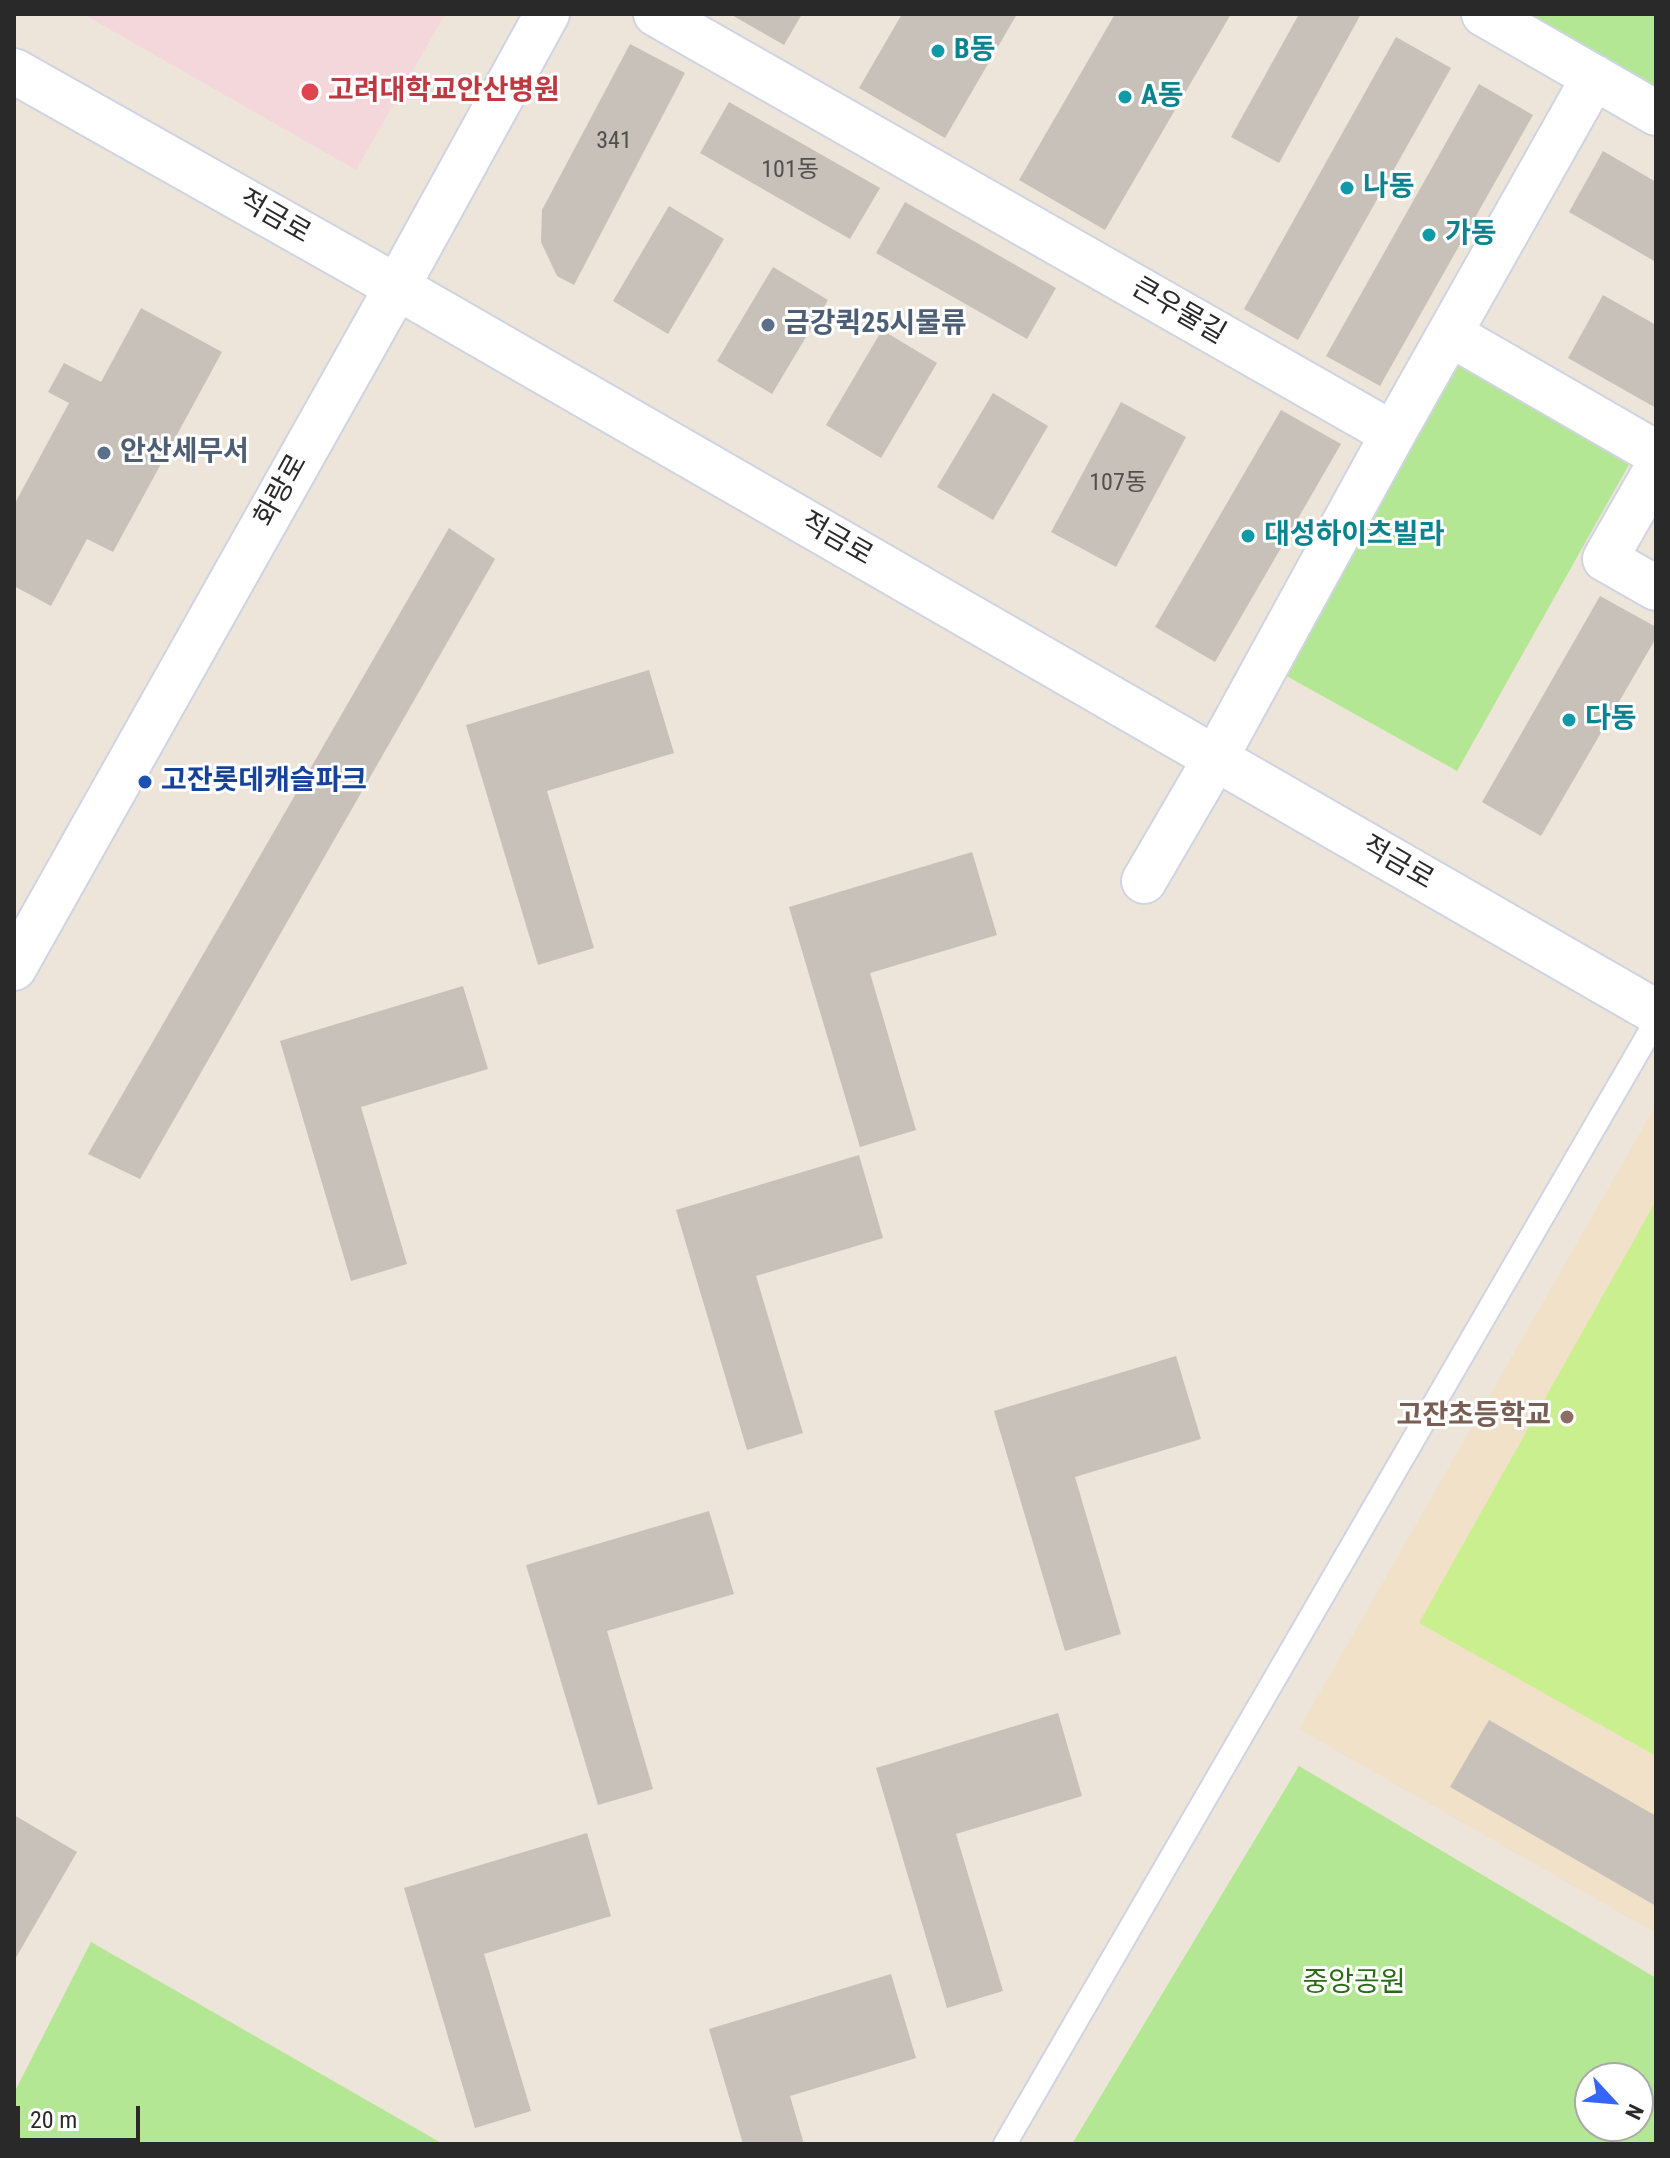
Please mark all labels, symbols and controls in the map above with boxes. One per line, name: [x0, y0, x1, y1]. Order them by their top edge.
place label: B동: [954, 34, 995, 68]
marker: B동: [929, 42, 947, 60]
place label: 고려대학교안산병원: [328, 75, 560, 109]
place label: A동: [1141, 80, 1183, 114]
marker: 고려대학교안산병원: [299, 81, 321, 103]
marker: A동: [1116, 88, 1134, 106]
house number: 341: [596, 128, 632, 156]
house number: 101동: [761, 157, 819, 185]
place label: 나동: [1363, 171, 1415, 205]
marker: 나동: [1338, 179, 1356, 197]
street label: 적금로: [232, 184, 316, 252]
place label: 가동: [1445, 218, 1497, 252]
marker: 가동: [1420, 226, 1438, 244]
street label: 큰우물길: [1125, 272, 1231, 352]
place label: 금강퀵25시물류: [784, 308, 967, 342]
marker: 금강퀵25시물류: [759, 316, 777, 334]
place label: 안산세무서: [120, 436, 249, 470]
marker: 안산세무서: [95, 444, 113, 462]
street label: 화랑로: [249, 449, 315, 533]
house number: 107동: [1089, 470, 1147, 498]
street label: 적금로: [794, 506, 878, 574]
place label: 대성하이츠빌라: [1264, 519, 1444, 553]
marker: 대성하이츠빌라: [1239, 527, 1257, 545]
place label: 다동: [1585, 703, 1637, 737]
marker: 다동: [1560, 711, 1578, 729]
place label: 고잔롯데캐슬파크: [161, 765, 367, 799]
marker: 고잔롯데캐슬파크: [136, 773, 154, 791]
street label: 적금로: [1355, 830, 1439, 898]
place label: 고잔초등학교: [1396, 1400, 1551, 1434]
marker: 고잔초등학교: [1558, 1408, 1576, 1426]
park label: 중앙공원: [1302, 1967, 1406, 2001]
north arrow: [1574, 2062, 1654, 2142]
scale bar: [20, 2090, 144, 2140]
text: N: [1620, 2100, 1648, 2123]
text: 20 m: [30, 2106, 77, 2134]

